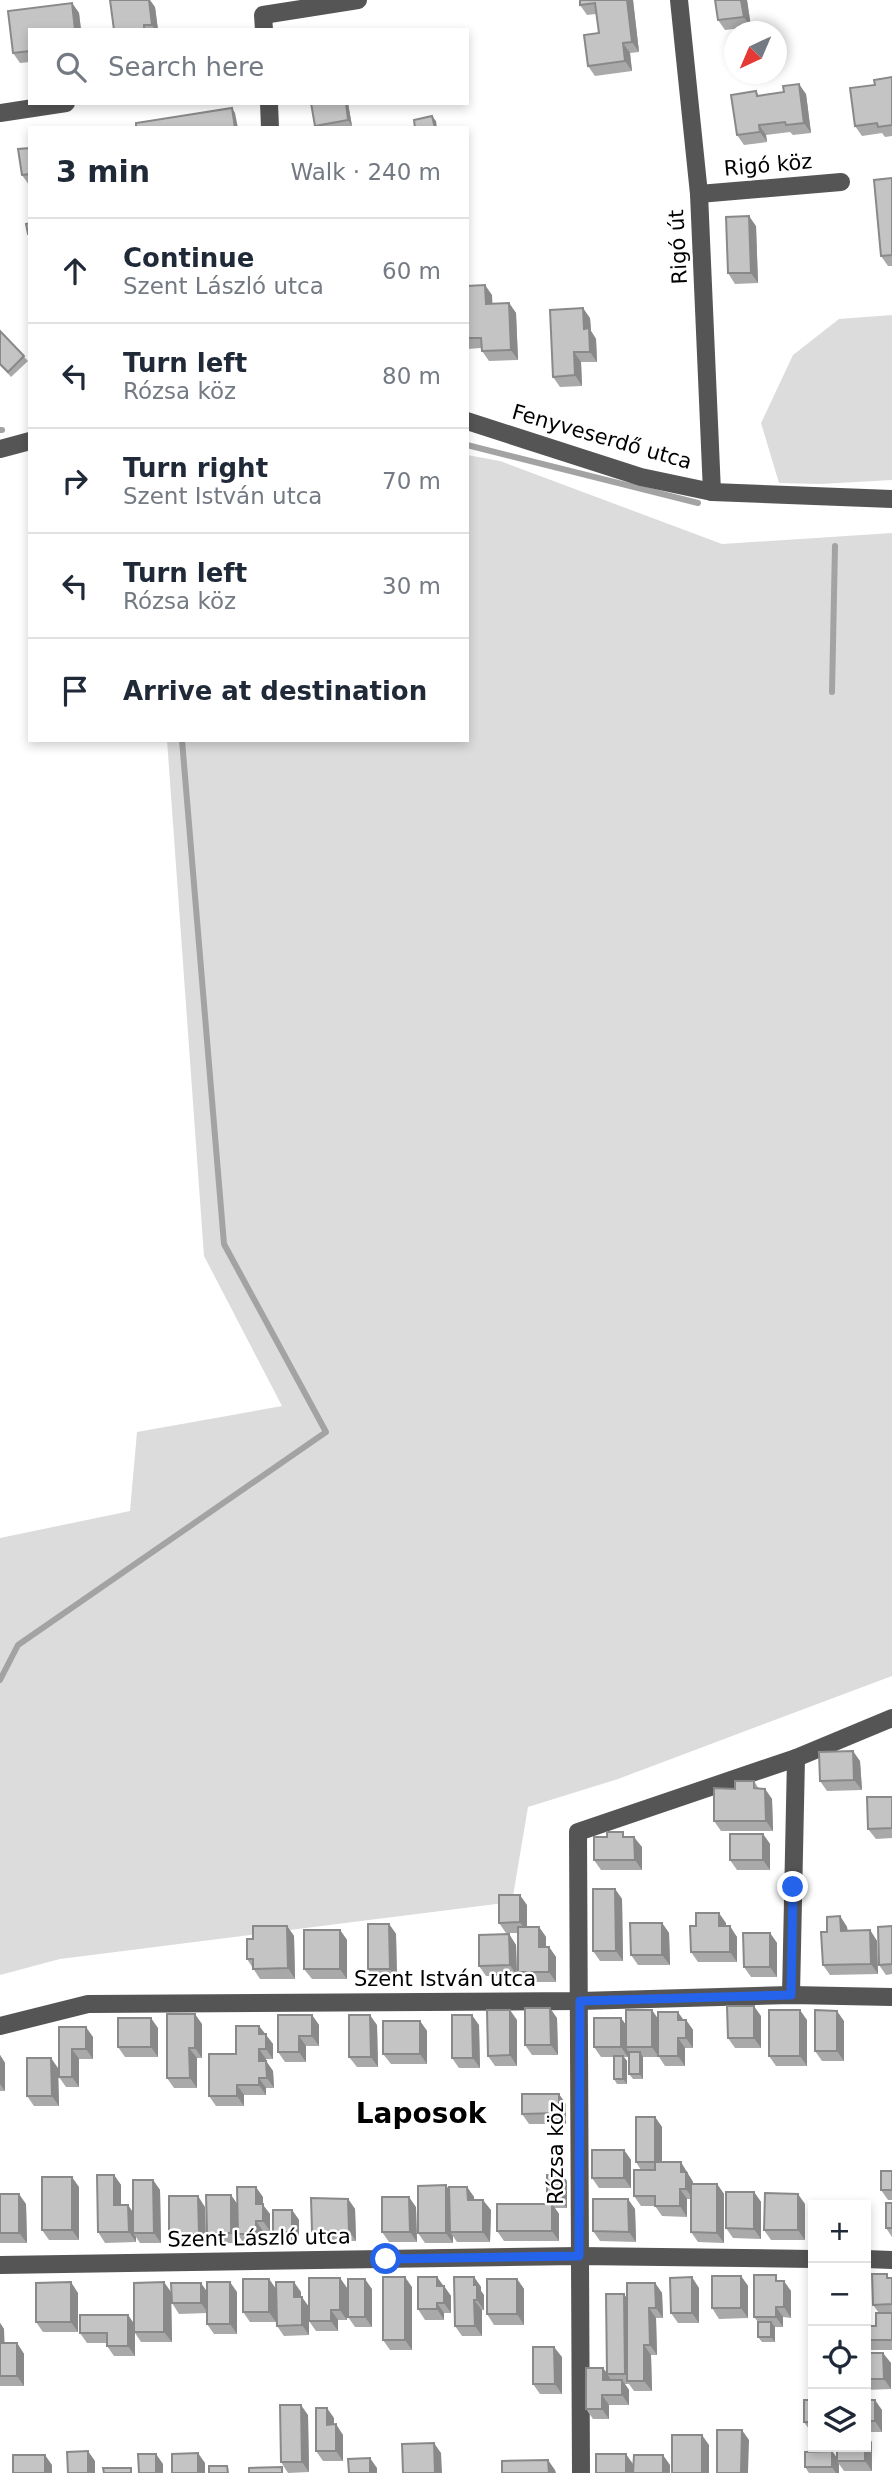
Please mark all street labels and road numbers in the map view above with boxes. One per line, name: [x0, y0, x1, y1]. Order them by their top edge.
street label: Rigó köz: [723, 149, 813, 181]
street label: Rigó út: [664, 209, 692, 285]
street label: Fenyveserdő utca: [509, 400, 695, 474]
street label: Szent István utca: [354, 1967, 536, 1991]
street label: Rózsa köz: [544, 2101, 568, 2205]
street label: Szent László utca: [167, 2224, 351, 2252]

